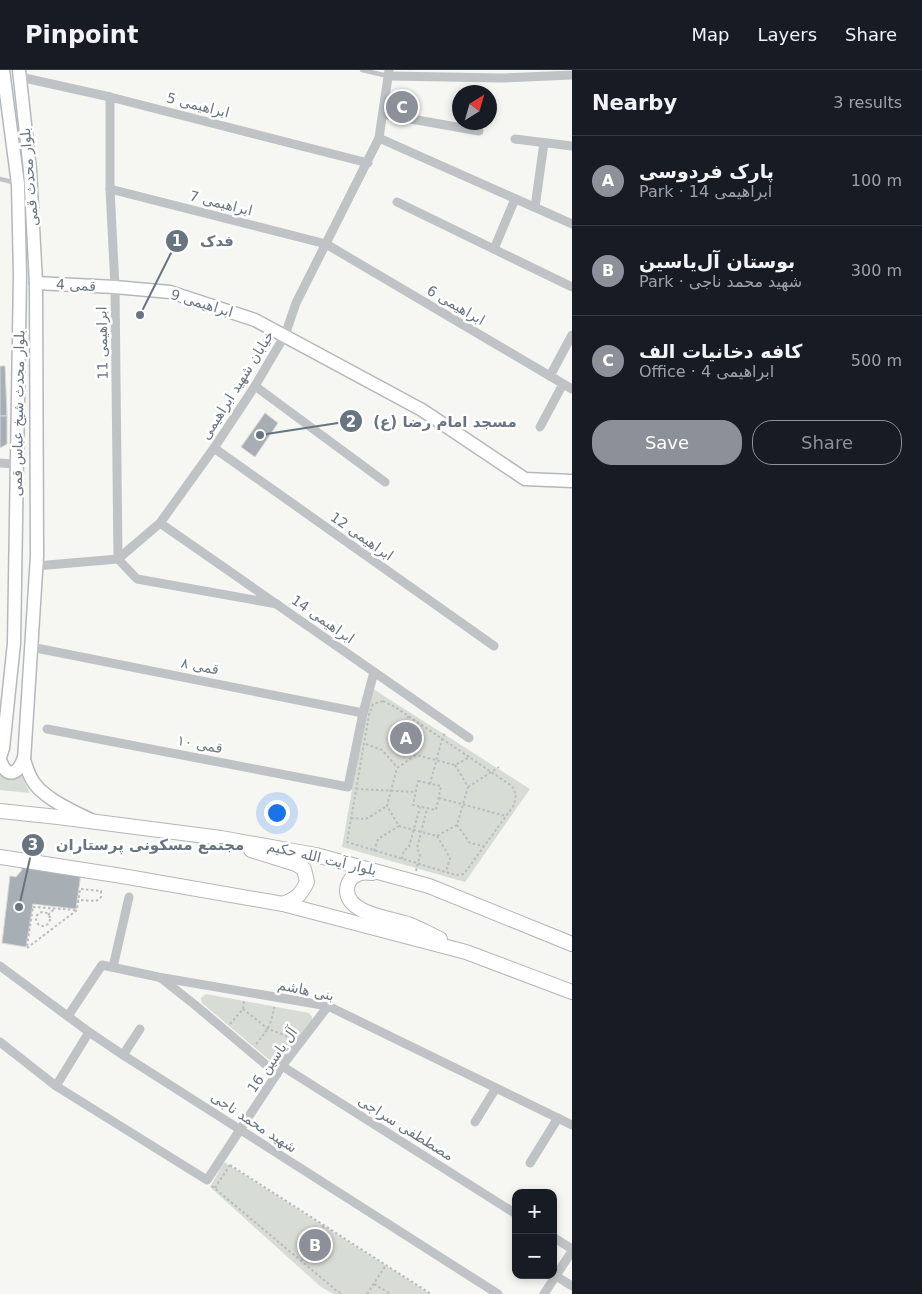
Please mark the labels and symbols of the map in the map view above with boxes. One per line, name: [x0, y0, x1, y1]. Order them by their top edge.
north arrow: [452, 85, 497, 130]
pin: C: [386, 88, 418, 126]
street label: ابراهیمی 5: [165, 89, 231, 121]
street label: بلوار محدث قمی: [17, 127, 42, 227]
street label: ابراهیمی 7: [188, 187, 254, 219]
callout: فدک: [165, 226, 244, 256]
text: 1: [172, 232, 182, 250]
text: فدک: [200, 232, 234, 250]
street label: قمی 4: [56, 276, 96, 294]
street label: ابراهیمی 6: [424, 282, 488, 329]
street label: ابراهیمی 9: [169, 286, 235, 321]
street label: ابراهیمی 11: [93, 306, 112, 380]
street label: خیابان شهید ابراهیمی: [197, 328, 278, 443]
street label: بلوار محدث شیخ عباس قمی: [9, 330, 28, 496]
callout: (مسجد امام رضا (ع: [339, 406, 527, 436]
text: 2: [346, 413, 356, 431]
text: (مسجد امام رضا (ع: [373, 413, 517, 431]
street label: ابراهیمی 12: [327, 508, 397, 564]
street label: ابراهیمی 14: [288, 591, 358, 647]
street label: قمی ۸: [180, 654, 220, 678]
pin: A: [390, 719, 422, 757]
street label: قمی ۱۰: [176, 732, 224, 756]
your location: [264, 800, 290, 826]
callout: مجتمع مسکونی پرستاران: [20, 830, 254, 860]
text: 3: [28, 836, 38, 854]
text: مجتمع مسکونی پرستاران: [56, 836, 244, 855]
street label: بلوار آیت الله حکیم: [266, 838, 378, 879]
street label: بنی هاشم: [276, 976, 336, 1005]
street label: آل یاسین 16: [244, 1024, 302, 1096]
street label: شهید محمد ناجی: [208, 1088, 300, 1157]
street label: مصططفی سراجی: [355, 1092, 457, 1165]
pin: B: [299, 1226, 331, 1264]

